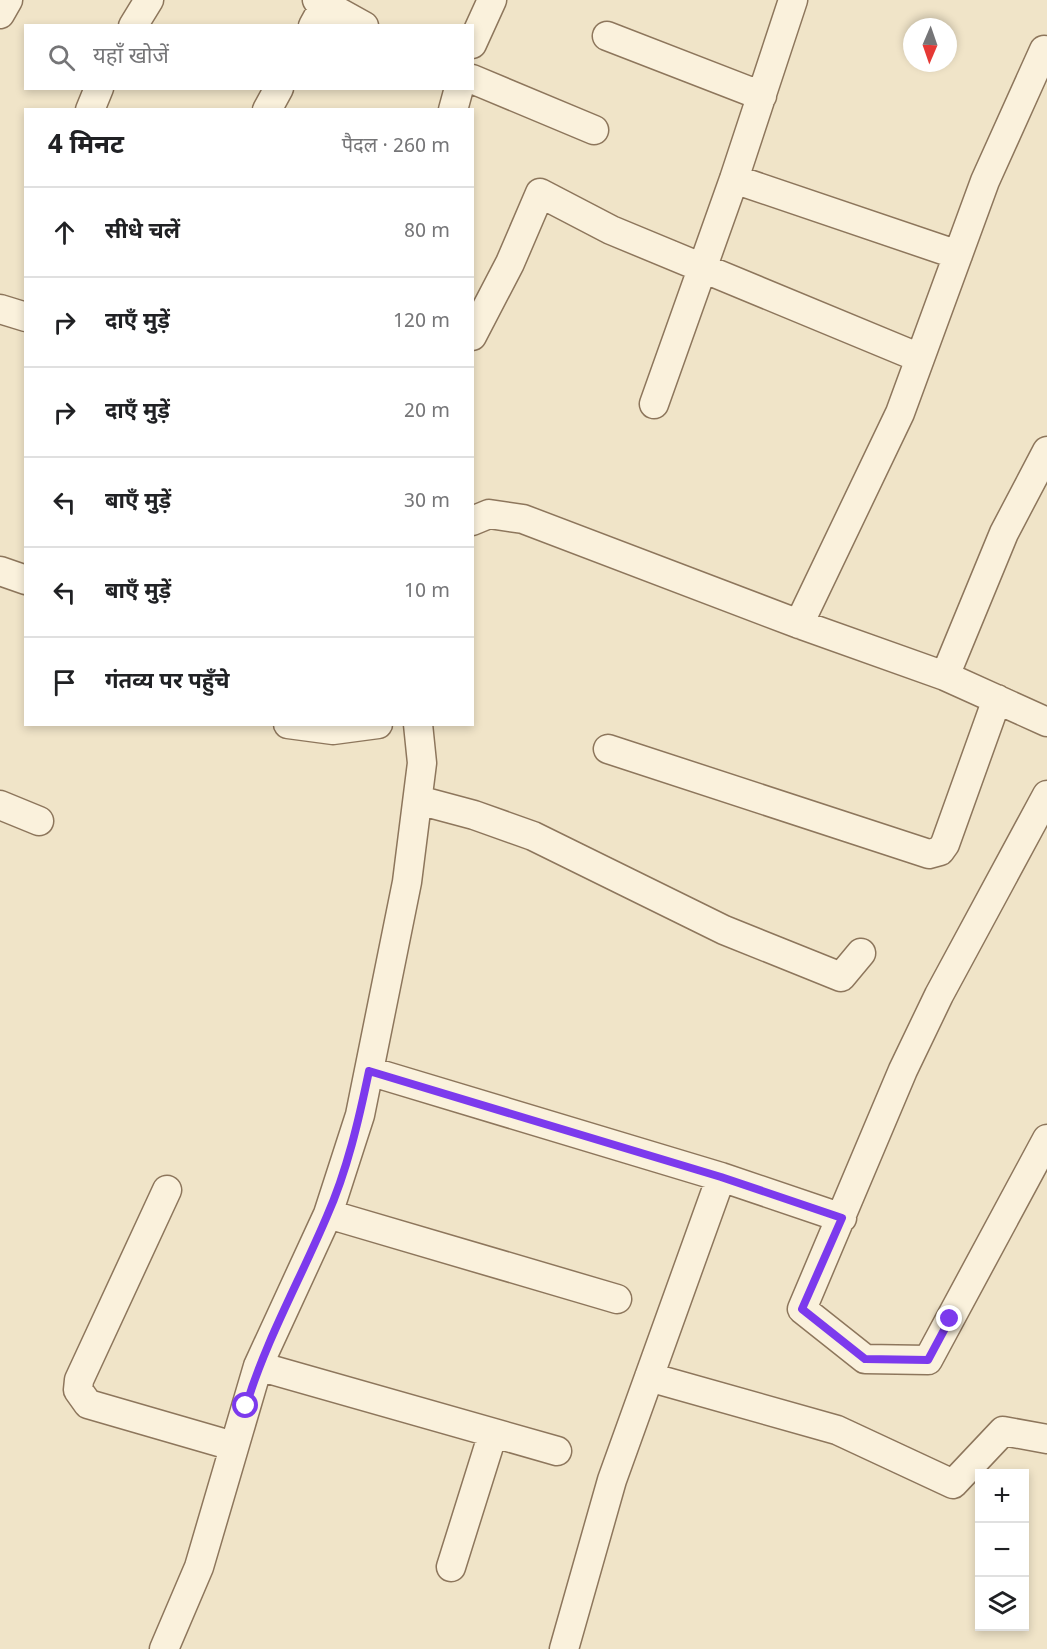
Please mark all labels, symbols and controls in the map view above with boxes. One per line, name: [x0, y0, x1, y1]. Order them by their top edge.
north arrow: [903, 18, 957, 72]
search box: [24, 24, 474, 90]
icon: search: [45, 41, 78, 74]
text: यहाँ खोजें: [93, 43, 169, 72]
text: 4 मिनट: [48, 130, 124, 164]
text: पैदल · 260 m: [342, 134, 450, 160]
icon: ahead: [48, 216, 81, 249]
text: सीधे चलें: [105, 218, 180, 247]
text: 80 m: [404, 219, 450, 245]
icon: right: [48, 306, 81, 339]
text: दाएँ मुड़ें: [105, 308, 170, 337]
text: 120 m: [393, 309, 450, 335]
icon: right: [48, 396, 81, 429]
text: दाएँ मुड़ें: [105, 398, 170, 427]
text: 20 m: [404, 399, 450, 425]
icon: left: [48, 486, 81, 519]
text: बाएँ मुड़ें: [105, 488, 171, 517]
text: 30 m: [404, 489, 450, 515]
icon: left: [48, 576, 81, 609]
text: बाएँ मुड़ें: [105, 578, 171, 607]
text: 10 m: [404, 579, 450, 605]
icon: arrive: [48, 666, 81, 699]
text: गंतव्य पर पहुँचे: [105, 668, 230, 697]
route end: [936, 1305, 962, 1331]
route start: [232, 1392, 258, 1418]
map controls: [975, 1469, 1029, 1631]
button: +: [975, 1469, 1029, 1523]
button: −: [975, 1523, 1029, 1577]
button: layers: [975, 1577, 1029, 1631]

